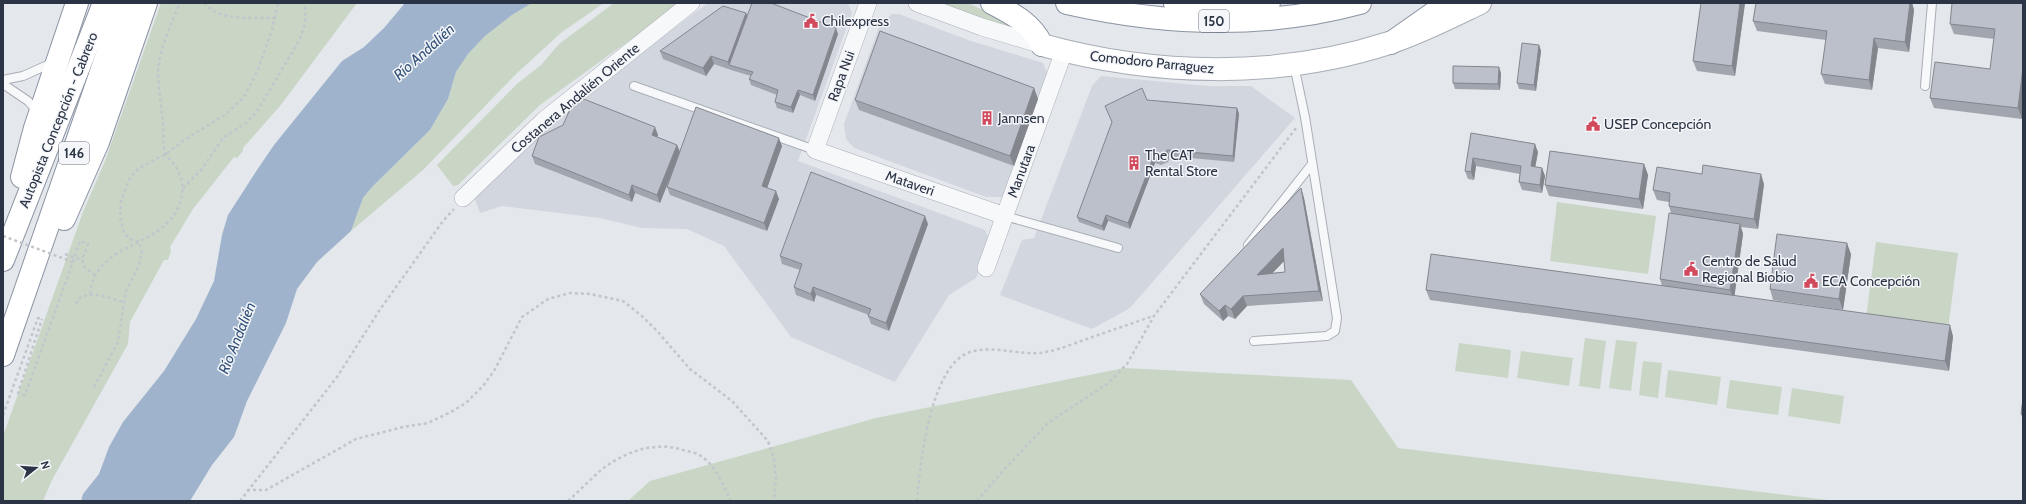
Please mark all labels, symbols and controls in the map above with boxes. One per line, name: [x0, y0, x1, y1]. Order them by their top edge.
road number: 150: [1199, 10, 1229, 32]
place label: Chilexpress: [822, 12, 889, 30]
public building icon: Chilexpress: [803, 13, 819, 29]
water label: Río Andalién: [390, 20, 458, 84]
street label: Autopista Concepción - Cabrero: [14, 29, 102, 211]
street label: Costanera Andalién Oriente: [507, 39, 643, 157]
street label: Comodoro Parraguez: [1089, 47, 1215, 78]
street label: Rapa Nui: [824, 48, 858, 104]
place label: Jannsen: [997, 109, 1045, 127]
building icon: Jannsen: [979, 110, 995, 126]
place label: USEP Concepción: [1604, 115, 1711, 133]
public building icon: USEP Concepción: [1585, 116, 1601, 132]
road number: 146: [59, 142, 89, 164]
street label: Manutara: [1003, 142, 1039, 200]
place label: The CAT Rental Store: [1145, 146, 1218, 180]
building icon: The CAT Rental Store: [1126, 155, 1142, 171]
street label: Mataveri: [883, 166, 937, 200]
place label: Centro de Salud Regional Biobio: [1702, 252, 1797, 286]
public building icon: Centro de Salud Regional Biobio: [1683, 261, 1699, 277]
place label: ECA Concepción: [1822, 272, 1920, 290]
public building icon: ECA Concepción: [1803, 273, 1819, 289]
water label: Río Andalién: [214, 300, 260, 376]
north arrow: [16, 448, 56, 488]
text: N: [38, 459, 53, 471]

